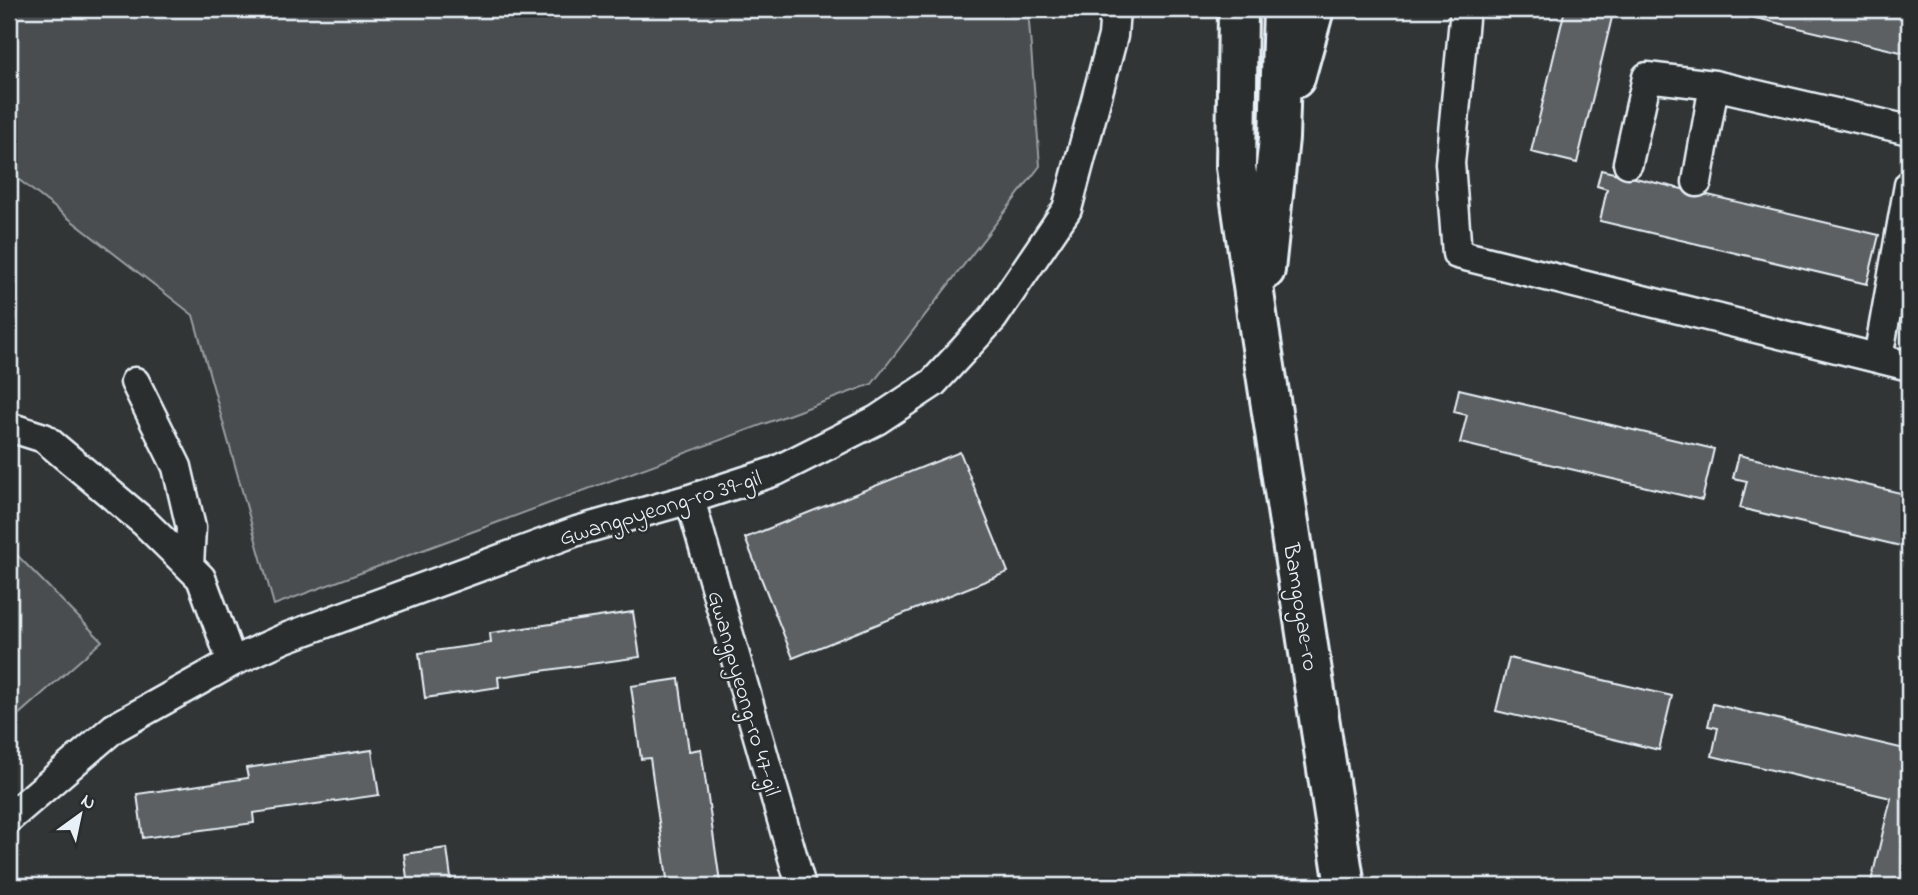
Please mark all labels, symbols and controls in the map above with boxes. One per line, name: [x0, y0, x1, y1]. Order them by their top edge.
street label: Gwangpyeong-ro 39-gil: [556, 463, 766, 558]
street label: Bamgogae-ro: [1272, 540, 1326, 674]
street label: Gwangpyeong-ro 47-gil: [696, 587, 788, 801]
north arrow: [46, 780, 116, 850]
text: N: [75, 788, 101, 818]

